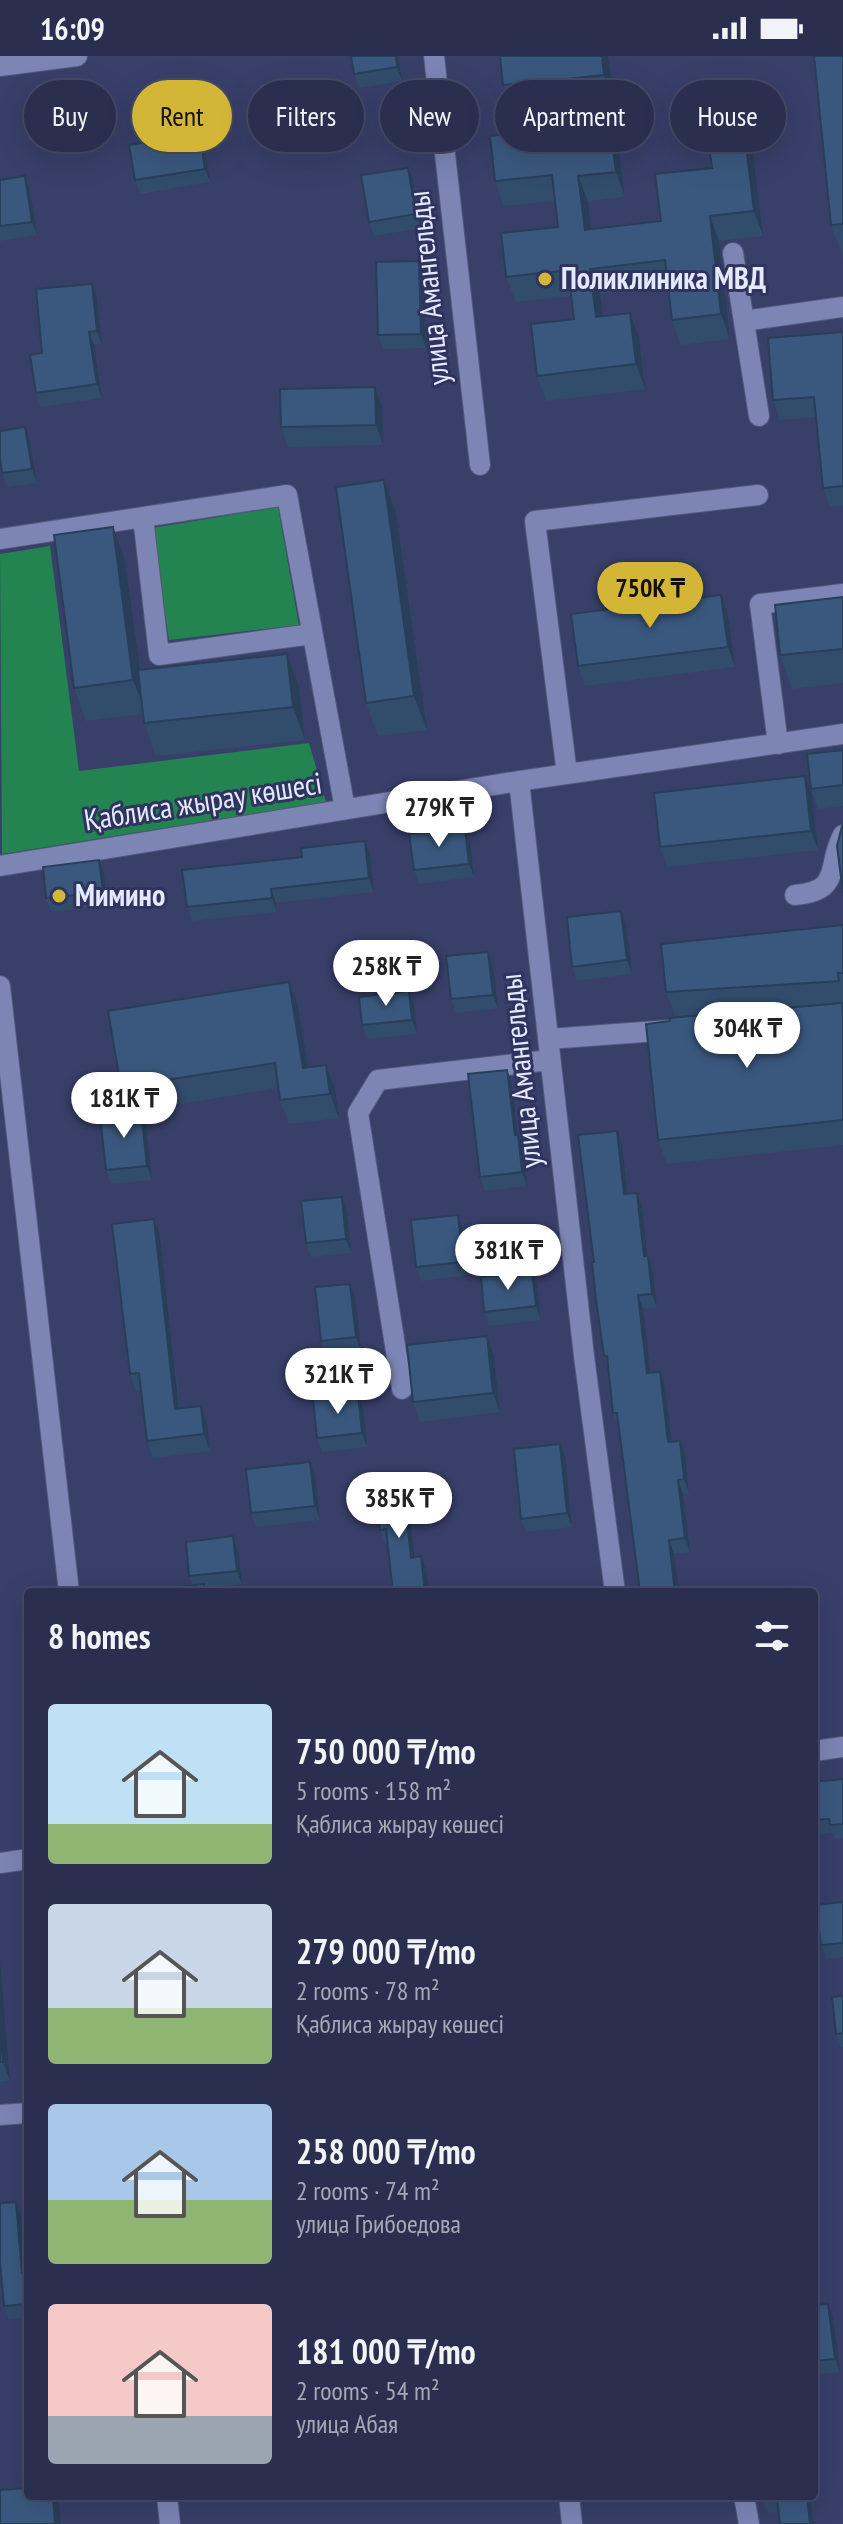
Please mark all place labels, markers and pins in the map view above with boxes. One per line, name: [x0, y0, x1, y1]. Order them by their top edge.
place label: Поликлиника МВД: [561, 258, 766, 297]
marker: Поликлиника МВД: [536, 270, 554, 288]
pin: 750K ₸: [585, 562, 715, 630]
pin: 279K ₸: [374, 781, 504, 849]
place label: Мимино: [75, 875, 165, 914]
marker: Мимино: [50, 887, 68, 905]
pin: 258K ₸: [321, 940, 451, 1008]
pin: 304K ₸: [682, 1002, 812, 1070]
pin: 181K ₸: [59, 1072, 189, 1140]
pin: 381K ₸: [443, 1224, 573, 1292]
pin: 321K ₸: [273, 1348, 403, 1416]
pin: 385K ₸: [334, 1472, 464, 1540]

